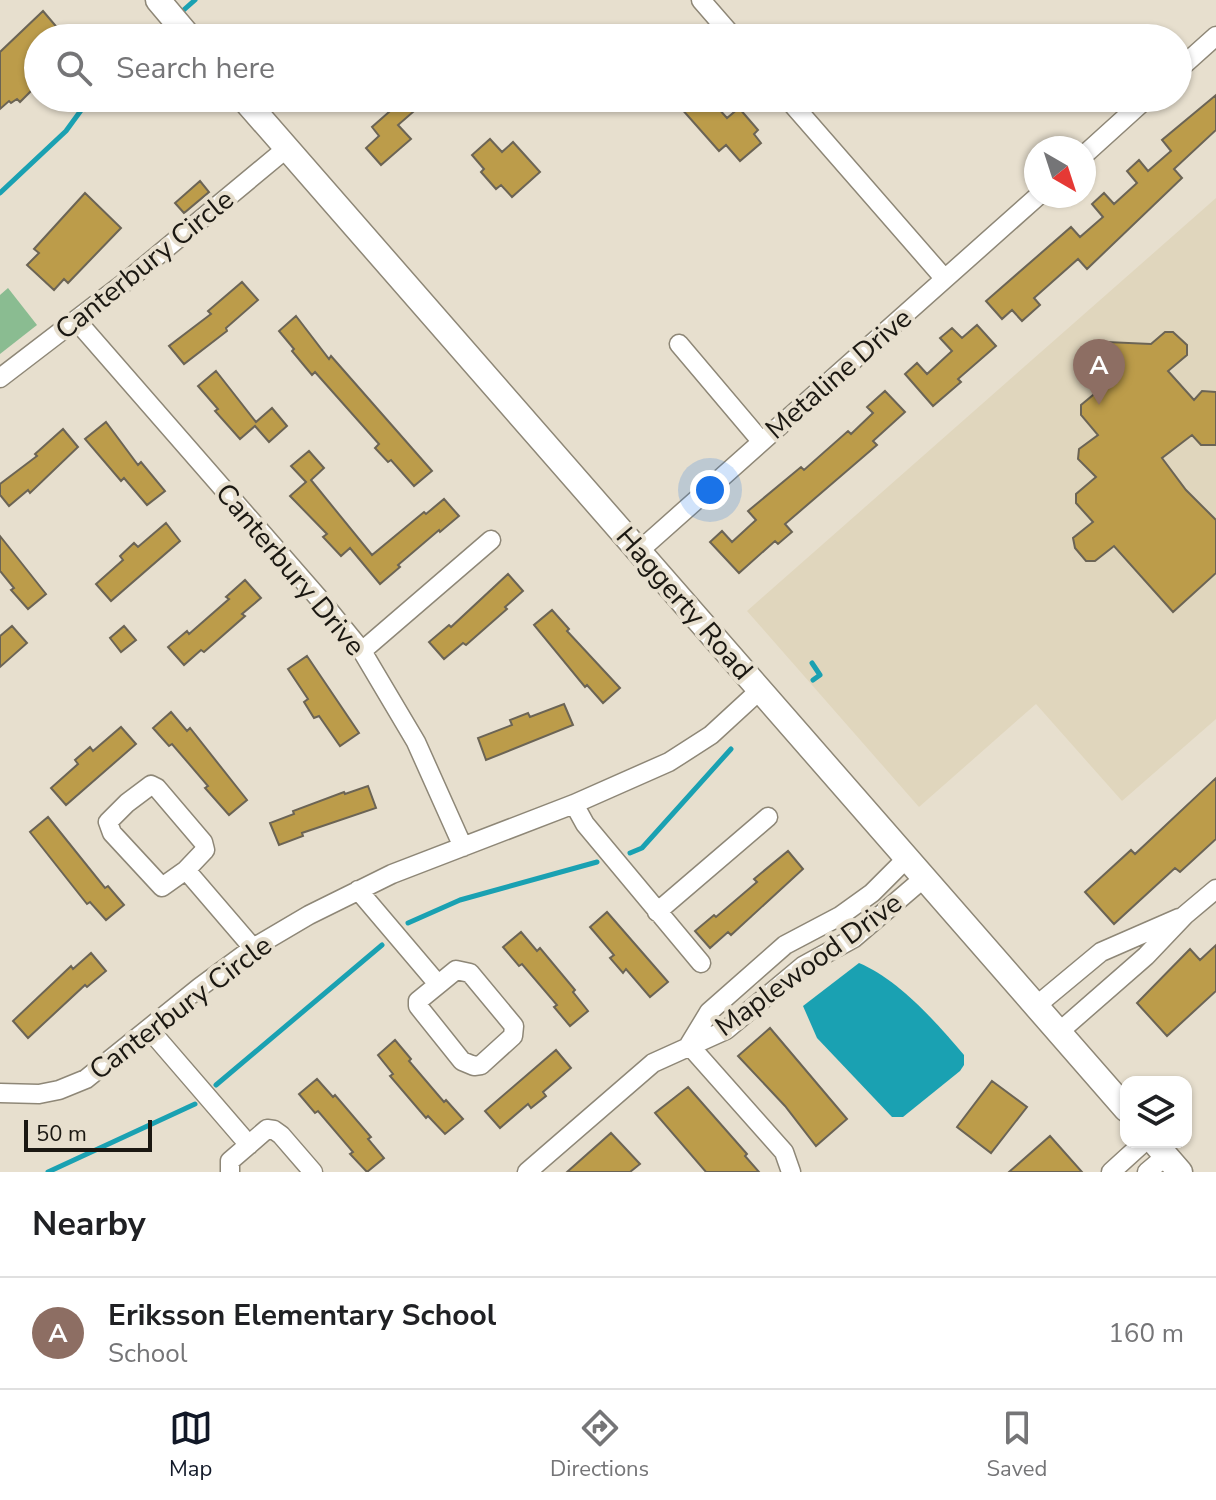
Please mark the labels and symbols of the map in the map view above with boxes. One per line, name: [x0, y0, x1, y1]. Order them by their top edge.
north arrow: [1024, 136, 1096, 208]
street label: Canterbury Circle: [47, 181, 242, 349]
street label: Metaline Drive: [757, 299, 920, 448]
pin: A: [1073, 339, 1125, 405]
your location: [690, 470, 730, 510]
street label: Canterbury Drive: [207, 475, 374, 664]
street label: Haggerty Road: [607, 519, 761, 688]
street label: Maplewood Drive: [707, 884, 910, 1046]
street label: Canterbury Circle: [82, 927, 280, 1089]
scale bar: [24, 1116, 152, 1152]

